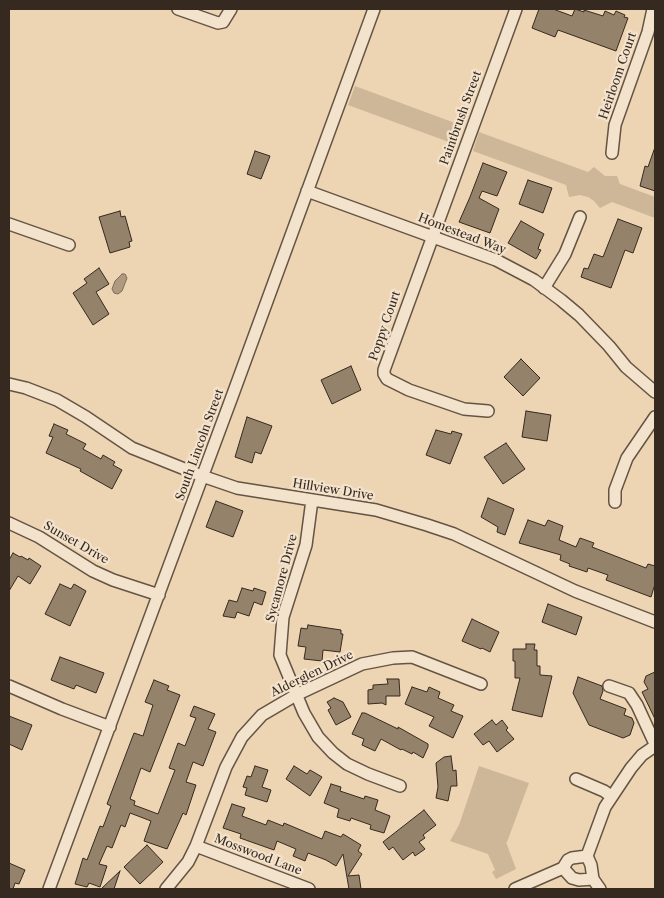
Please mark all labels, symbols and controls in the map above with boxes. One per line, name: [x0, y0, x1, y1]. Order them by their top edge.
street label: Heirloom Court: [596, 30, 640, 122]
street label: Paintbrush Street: [437, 69, 485, 167]
street label: Homestead Way: [416, 211, 508, 257]
street label: Poppy Court: [366, 289, 404, 363]
street label: South Lincoln Street: [173, 387, 227, 503]
street label: Hillview Drive: [291, 476, 375, 504]
street label: Sunset Drive: [41, 519, 111, 567]
street label: Sycamore Drive: [263, 532, 301, 624]
street label: Alderglen Drive: [268, 648, 356, 700]
street label: Mosswood Lane: [212, 832, 304, 878]

